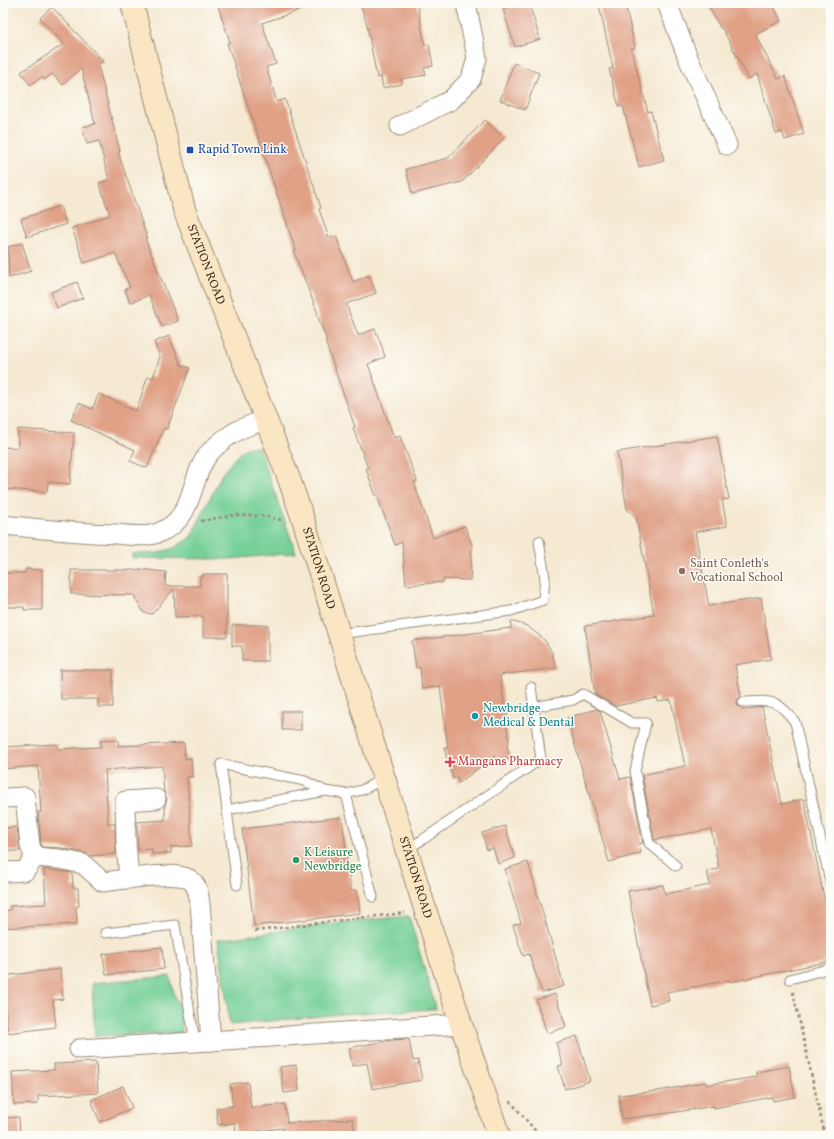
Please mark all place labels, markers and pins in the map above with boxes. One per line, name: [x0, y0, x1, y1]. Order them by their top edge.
place label: Rapid Town Link: [198, 142, 287, 158]
marker: Rapid Town Link: [185, 145, 195, 155]
place label: Saint Conleth's Vocational School: [690, 556, 783, 586]
marker: Saint Conleth's Vocational School: [677, 566, 687, 576]
place label: Newbridge Medical & Dental: [483, 701, 574, 731]
marker: Newbridge Medical & Dental: [470, 711, 480, 721]
place label: Mangans Pharmacy: [458, 754, 563, 770]
marker: Mangans Pharmacy: [445, 757, 455, 767]
place label: K Leisure Newbridge: [304, 845, 362, 875]
marker: K Leisure Newbridge: [291, 855, 301, 865]

